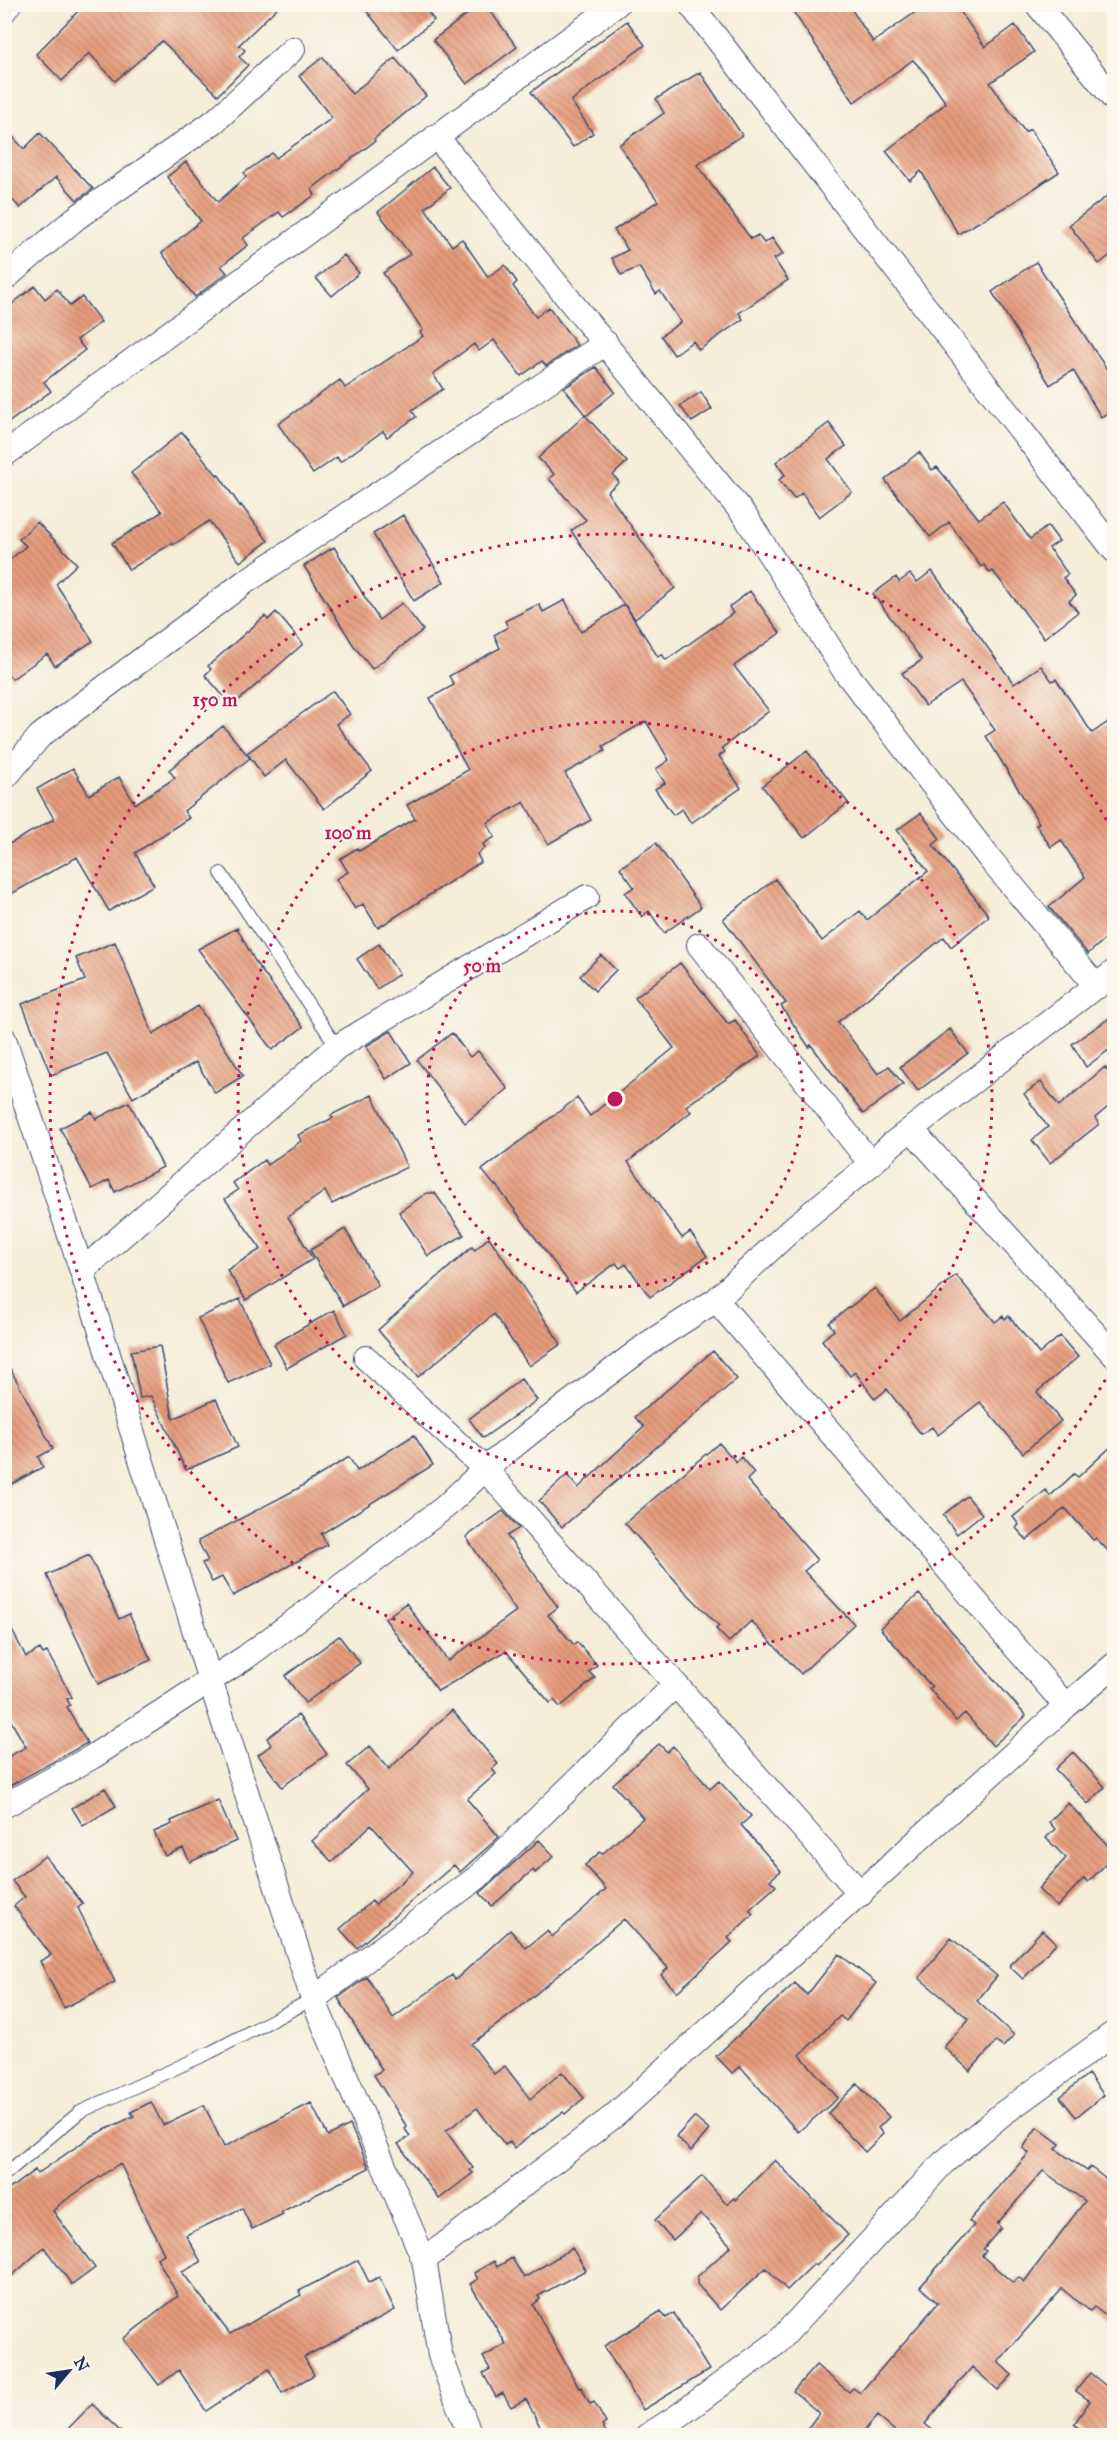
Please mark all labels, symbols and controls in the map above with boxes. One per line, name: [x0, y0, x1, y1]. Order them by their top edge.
text: 150 m: [193, 689, 238, 711]
text: 100 m: [325, 822, 372, 844]
text: 50 m: [463, 955, 502, 977]
centre of rings: [605, 1089, 625, 1109]
north arrow: [39, 2341, 99, 2401]
text: N: [70, 2353, 93, 2375]

